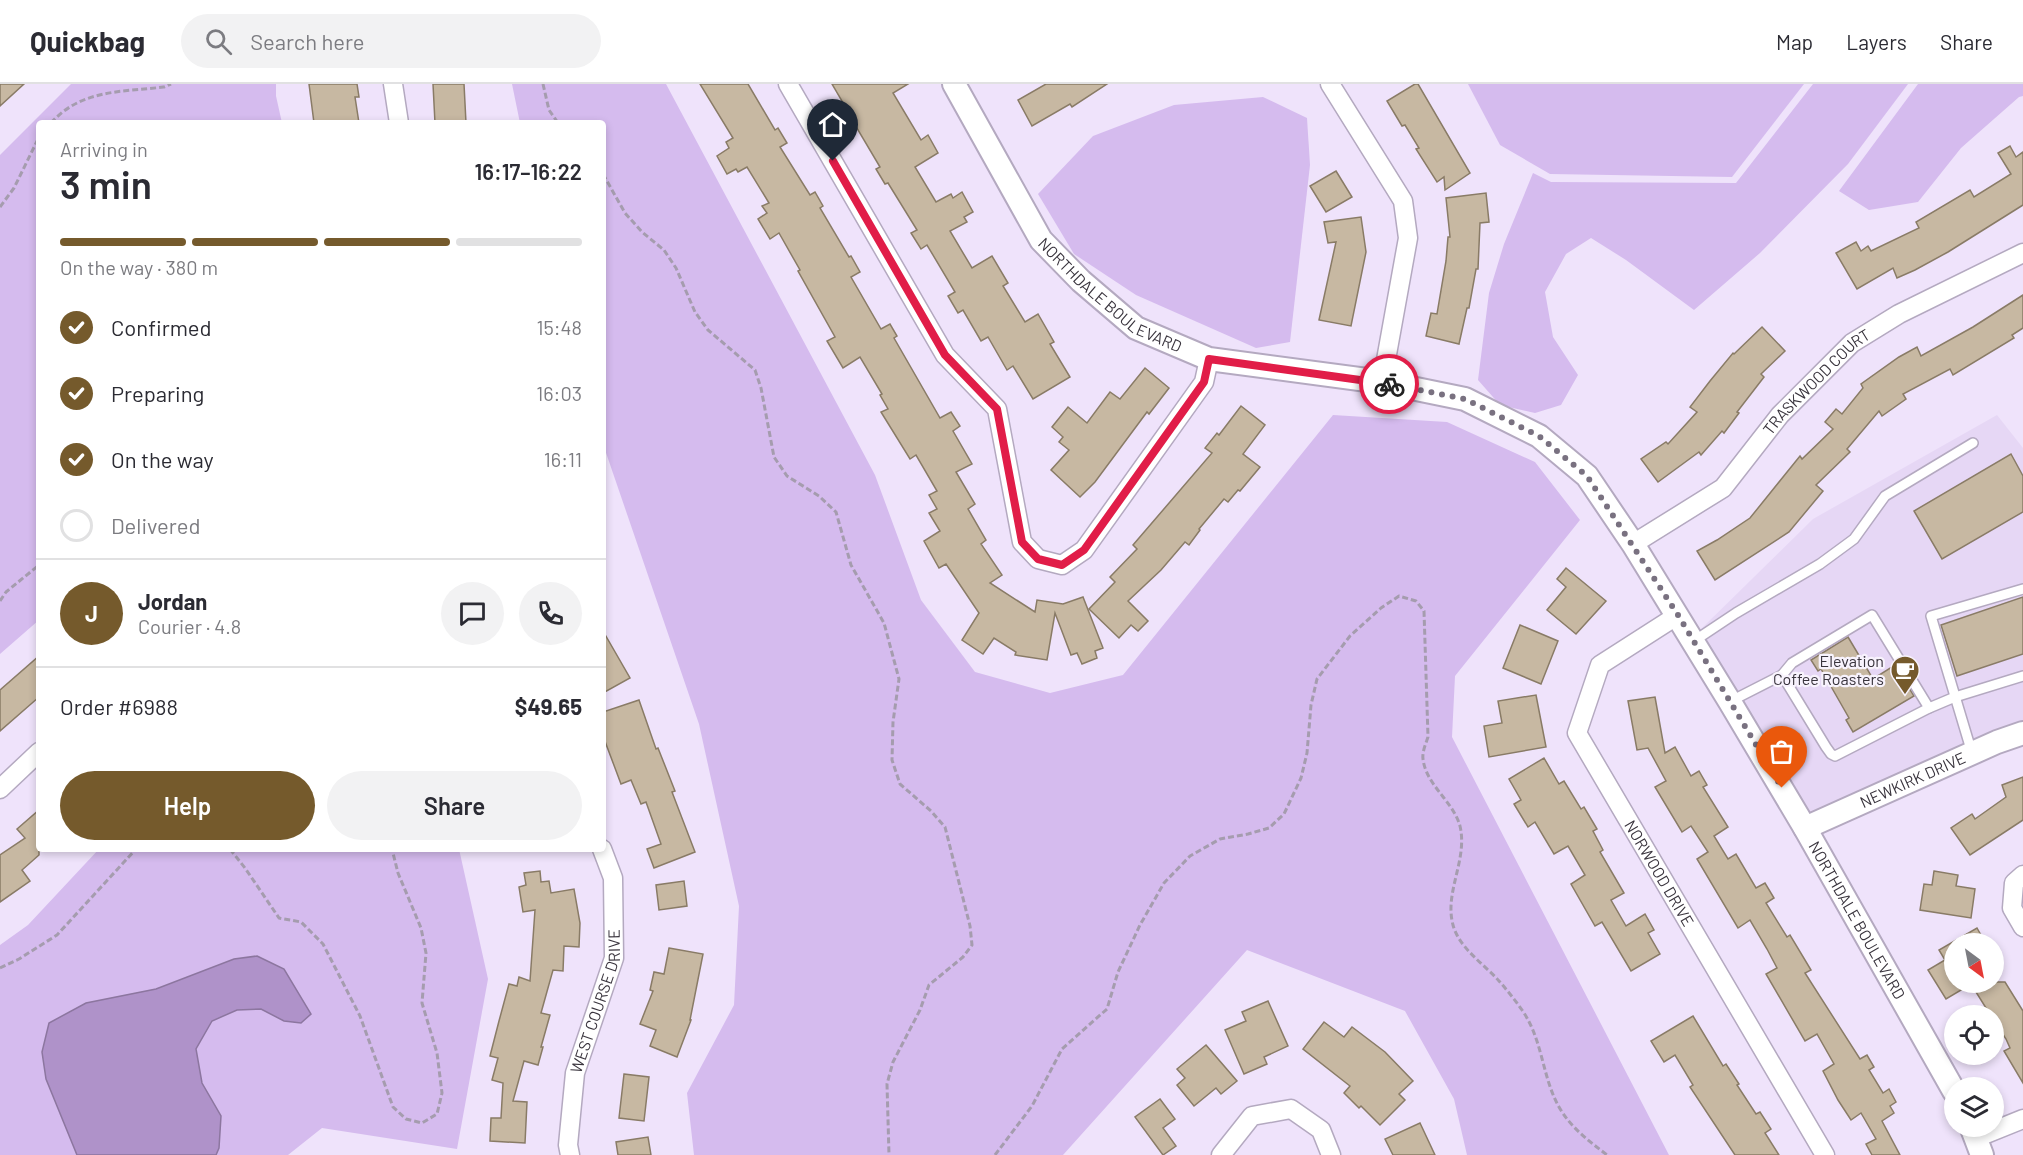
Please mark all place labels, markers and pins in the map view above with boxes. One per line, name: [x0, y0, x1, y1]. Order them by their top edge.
pin: [807, 99, 858, 161]
place label: Elevation Coffee Roasters: [1773, 651, 1884, 688]
cafe icon: Elevation Coffee Roasters: [1889, 654, 1921, 696]
pin: [1756, 726, 1807, 788]

